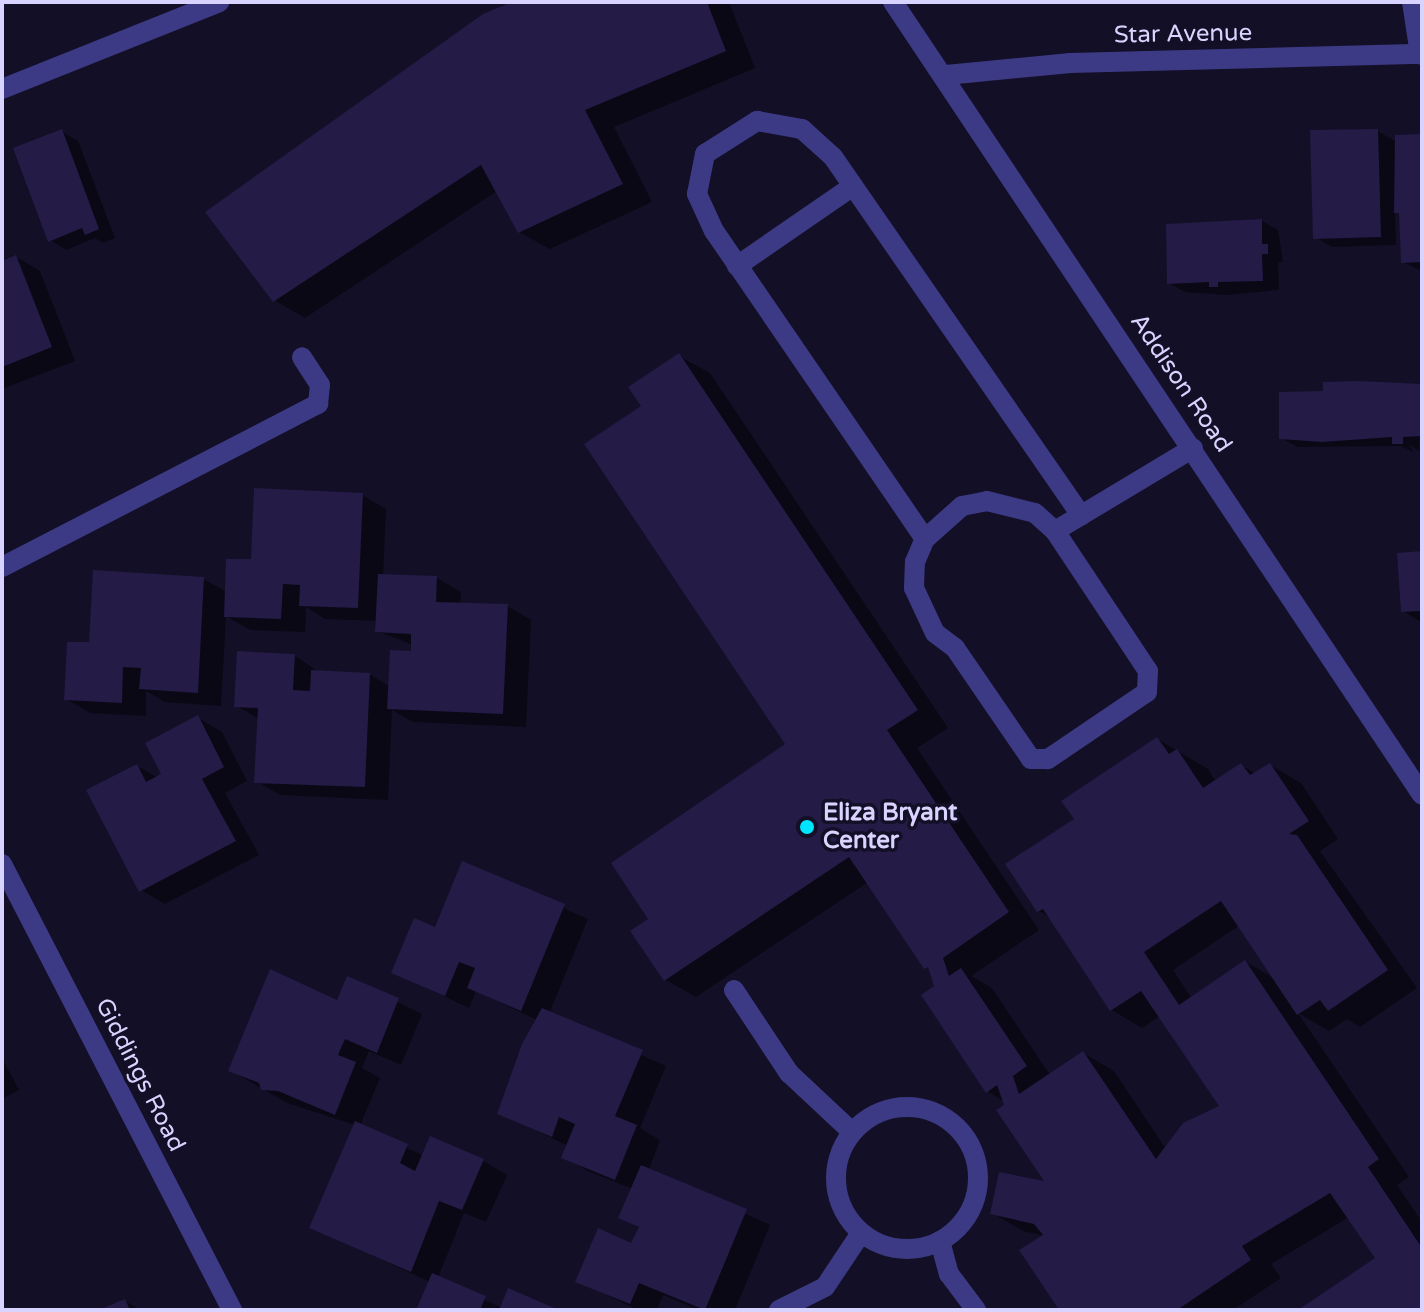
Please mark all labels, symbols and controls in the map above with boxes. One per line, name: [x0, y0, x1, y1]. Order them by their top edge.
street label: Star Avenue: [1114, 18, 1252, 50]
street label: Addison Road: [1124, 308, 1238, 458]
place label: Eliza Bryant Center: [823, 799, 957, 855]
marker: Eliza Bryant Center: [798, 818, 816, 836]
street label: Giddings Road: [89, 994, 191, 1156]

